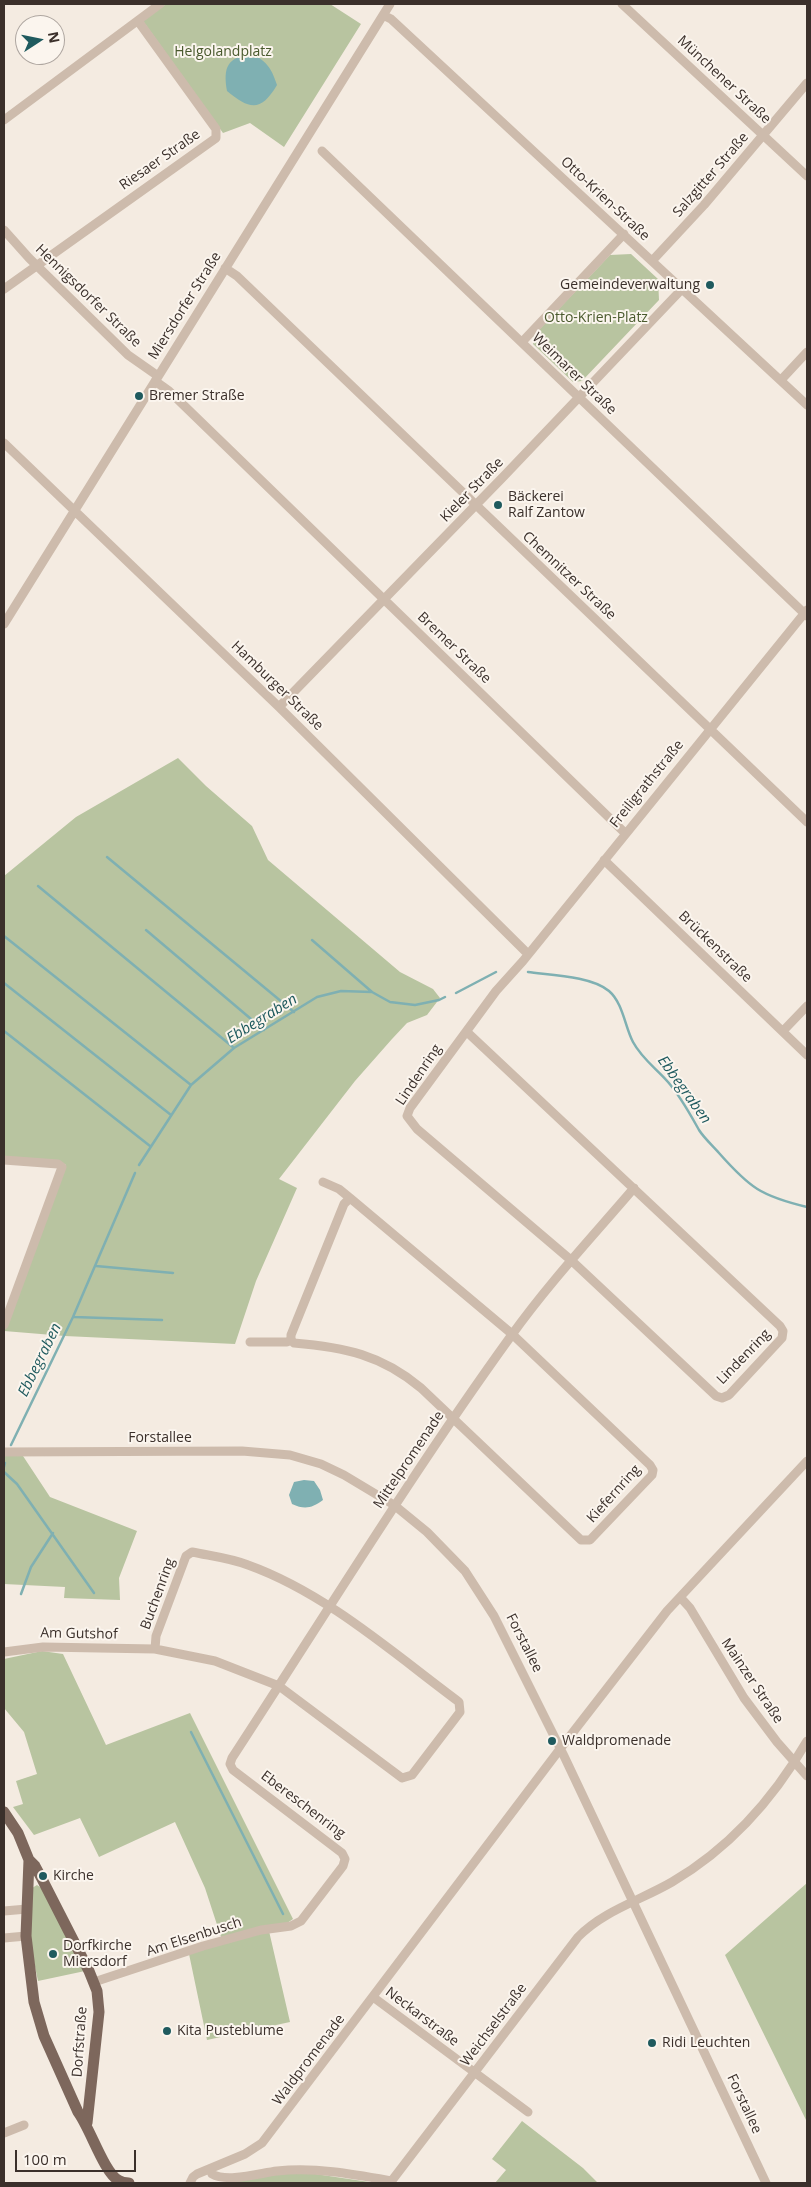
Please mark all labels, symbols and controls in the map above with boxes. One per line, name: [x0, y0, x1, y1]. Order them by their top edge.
north arrow: [15, 15, 65, 65]
text: N: [44, 30, 65, 45]
street label: Münchener Straße: [674, 32, 774, 128]
park label: Helgolandplatz: [174, 44, 272, 60]
street label: Riesaer Straße: [116, 126, 204, 194]
street label: Salzgitter Straße: [670, 129, 752, 221]
street label: Otto-Krien-Straße: [557, 154, 653, 244]
street label: Hennigsdorfer Straße: [32, 241, 144, 351]
street label: Miersdorfer Straße: [145, 249, 225, 363]
place label: Gemeindeverwaltung: [560, 277, 700, 293]
marker: Gemeindeverwaltung: [704, 279, 716, 291]
park label: Otto-Krien-Platz: [544, 310, 648, 326]
street label: Weimarer Straße: [528, 329, 620, 419]
place label: Bremer Straße: [149, 388, 245, 404]
marker: Bremer Straße: [133, 390, 145, 402]
street label: Kieler Straße: [437, 454, 507, 526]
place label: Bäckerei Ralf Zantow: [508, 489, 585, 522]
marker: Bäckerei Ralf Zantow: [492, 499, 504, 511]
street label: Chemnitzer Straße: [519, 528, 619, 624]
street label: Bremer Straße: [414, 609, 494, 687]
street label: Hamburger Straße: [227, 638, 327, 734]
street label: Freiligrathstraße: [607, 737, 687, 831]
street label: Brückenstraße: [675, 908, 755, 986]
water label: Ebbegraben: [224, 990, 300, 1048]
street label: Lindenring: [392, 1041, 446, 1109]
water label: Ebbegraben: [653, 1053, 715, 1127]
water label: Ebbegraben: [14, 1320, 66, 1400]
street label: Lindenring: [714, 1326, 774, 1388]
street label: Mittelpromenade: [370, 1408, 448, 1512]
street label: Forstallee: [128, 1430, 192, 1446]
street label: Kiefernring: [584, 1462, 644, 1526]
street label: Buchenring: [137, 1556, 179, 1632]
street label: Forstallee: [502, 1611, 546, 1675]
street label: Am Gutshof: [40, 1625, 118, 1643]
street label: Mainzer Straße: [717, 1635, 787, 1727]
place label: Waldpromenade: [562, 1733, 671, 1749]
marker: Waldpromenade: [546, 1735, 558, 1747]
street label: Ebereschenring: [257, 1768, 349, 1842]
place label: Kirche: [53, 1868, 94, 1884]
marker: Kirche: [37, 1870, 49, 1882]
street label: Am Elsenbusch: [144, 1914, 244, 1960]
place label: Dorfkirche Miersdorf: [63, 1938, 132, 1970]
marker: Dorfkirche Miersdorf: [47, 1948, 59, 1960]
street label: Weichselstraße: [457, 1980, 531, 2070]
street label: Neckarstraße: [382, 1984, 462, 2050]
street label: Dorfstraße: [69, 2006, 91, 2078]
street label: Waldpromenade: [269, 2011, 349, 2109]
place label: Kita Pusteblume: [177, 2023, 284, 2039]
marker: Kita Pusteblume: [161, 2025, 173, 2037]
place label: Ridi Leuchten: [662, 2035, 750, 2051]
marker: Ridi Leuchten: [646, 2037, 658, 2049]
street label: Forstallee: [723, 2072, 765, 2136]
scale bar: [18, 2140, 139, 2172]
text: 100 m: [23, 2149, 67, 2169]

